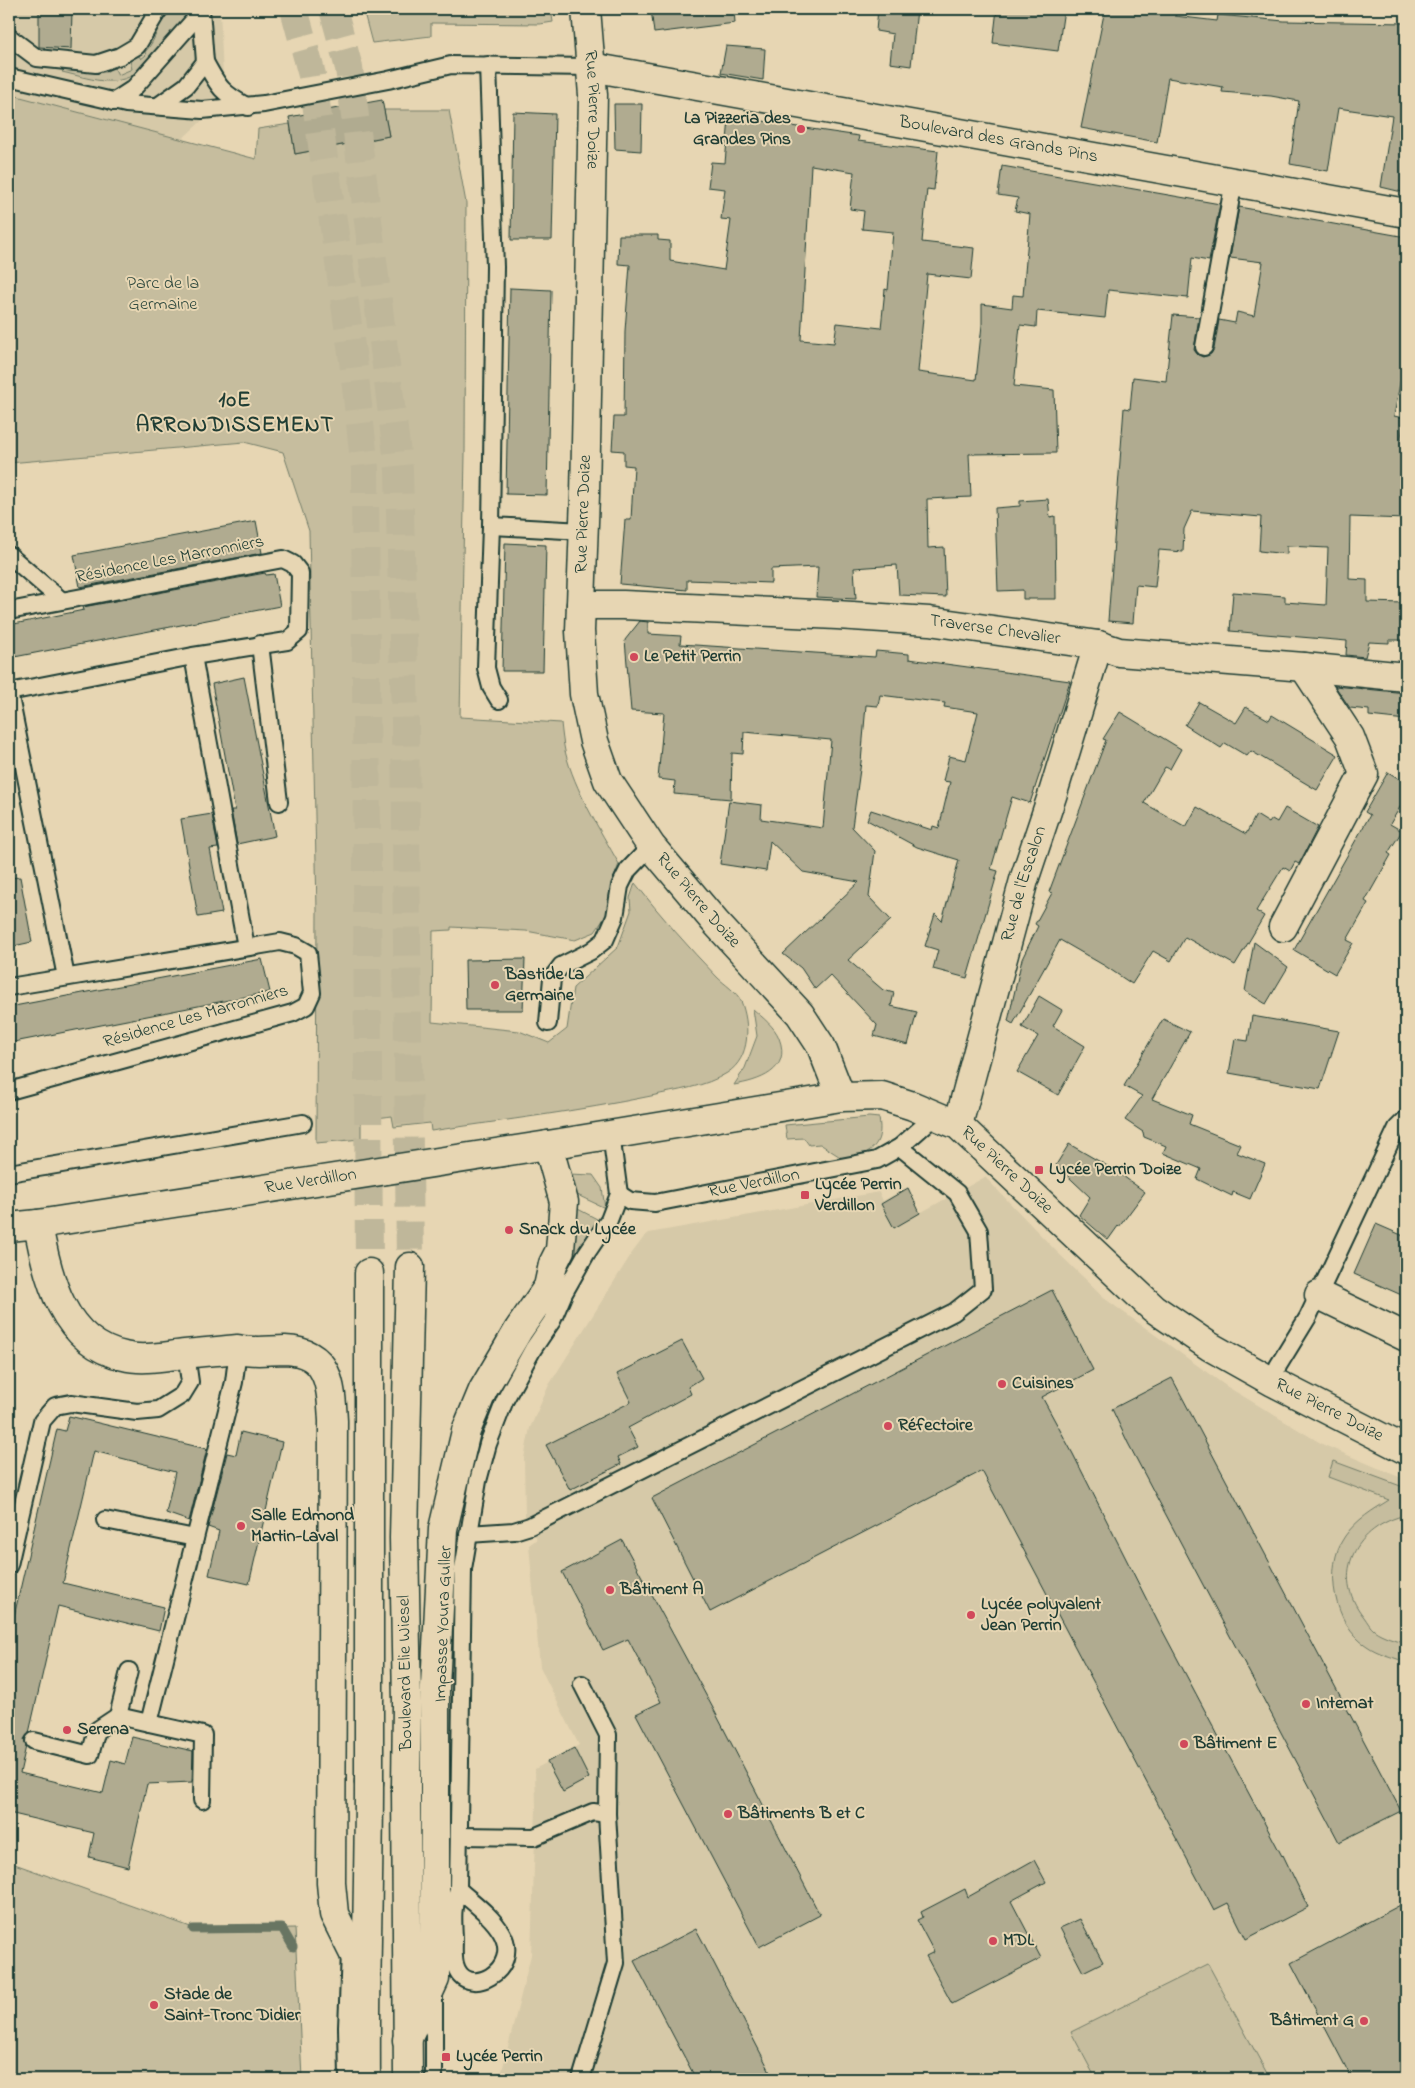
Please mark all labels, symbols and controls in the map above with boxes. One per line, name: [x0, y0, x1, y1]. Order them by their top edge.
street label: Rue Pierre Doize: [576, 49, 606, 170]
place label: La Pizzeria des Grandes Pins: [684, 106, 791, 153]
street label: Boulevard des Grands Pins: [896, 109, 1100, 171]
marker: La Pizzeria des Grandes Pins: [795, 123, 807, 135]
park label: Parc de la Germaine: [127, 271, 199, 318]
district label: 10E ARRONDISSEMENT: [136, 385, 334, 442]
street label: Rue Pierre Doize: [569, 453, 599, 574]
street label: Résidence Les Marronniers: [74, 529, 266, 591]
street label: Traverse Chevalier: [928, 608, 1062, 653]
place label: Le Petit Perrin: [644, 644, 741, 670]
marker: Le Petit Perrin: [628, 651, 640, 663]
street label: Rue de l'Escalon: [995, 823, 1054, 945]
street label: Rue Pierre Doize: [649, 847, 747, 955]
place label: Bastide La Germaine: [504, 962, 585, 1009]
street label: Résidence Les Marronniers: [100, 978, 292, 1056]
marker: Bastide La Germaine: [489, 979, 501, 991]
street label: Rue Pierre Doize: [954, 1120, 1059, 1221]
place label: Lycée Perrin Doize: [1049, 1157, 1182, 1184]
street label: Rue Verdillon: [263, 1162, 358, 1202]
street label: Rue Verdillon: [706, 1162, 802, 1205]
marker: Lycée Perrin Doize: [1033, 1164, 1045, 1176]
place label: Lycée Perrin Verdillon: [814, 1172, 902, 1219]
marker: Lycée Perrin Verdillon: [799, 1189, 811, 1201]
place label: Snack du Lycée: [519, 1217, 637, 1244]
marker: Snack du Lycée: [503, 1224, 515, 1236]
place label: Cuisines: [1012, 1371, 1074, 1397]
street label: Rue Pierre Doize: [1270, 1372, 1389, 1450]
marker: Cuisines: [996, 1378, 1008, 1390]
place label: Réfectoire: [898, 1413, 974, 1439]
marker: Réfectoire: [882, 1420, 894, 1432]
place label: Salle Edmond Martin-Laval: [251, 1503, 355, 1550]
marker: Salle Edmond Martin-Laval: [235, 1520, 247, 1532]
street label: Impasse Youra Guller: [428, 1545, 460, 1703]
place label: Bâtiment A: [619, 1577, 704, 1603]
marker: Bâtiment A: [604, 1584, 616, 1596]
place label: Lycée polyvalent Jean Perrin: [981, 1592, 1102, 1639]
street label: Boulevard Elie Wiesel: [392, 1595, 420, 1752]
marker: Lycée polyvalent Jean Perrin: [965, 1609, 977, 1621]
place label: Internat: [1316, 1691, 1374, 1717]
marker: Internat: [1300, 1698, 1312, 1710]
place label: Serena: [77, 1717, 129, 1743]
marker: Serena: [61, 1724, 73, 1736]
place label: Bâtiment E: [1193, 1731, 1278, 1757]
marker: Bâtiment E: [1178, 1738, 1190, 1750]
place label: Bâtiments B et C: [737, 1801, 865, 1827]
marker: Bâtiments B et C: [722, 1808, 734, 1820]
place label: MDL: [1003, 1928, 1034, 1954]
marker: MDL: [987, 1935, 999, 1947]
place label: Stade de Saint-Tronc Didier: [164, 1982, 301, 2029]
marker: Stade de Saint-Tronc Didier: [148, 1999, 160, 2011]
place label: Bâtiment G: [1269, 2008, 1354, 2034]
marker: Bâtiment G: [1358, 2015, 1370, 2027]
place label: Lycée Perrin: [456, 2044, 543, 2071]
marker: Lycée Perrin: [440, 2051, 452, 2063]

